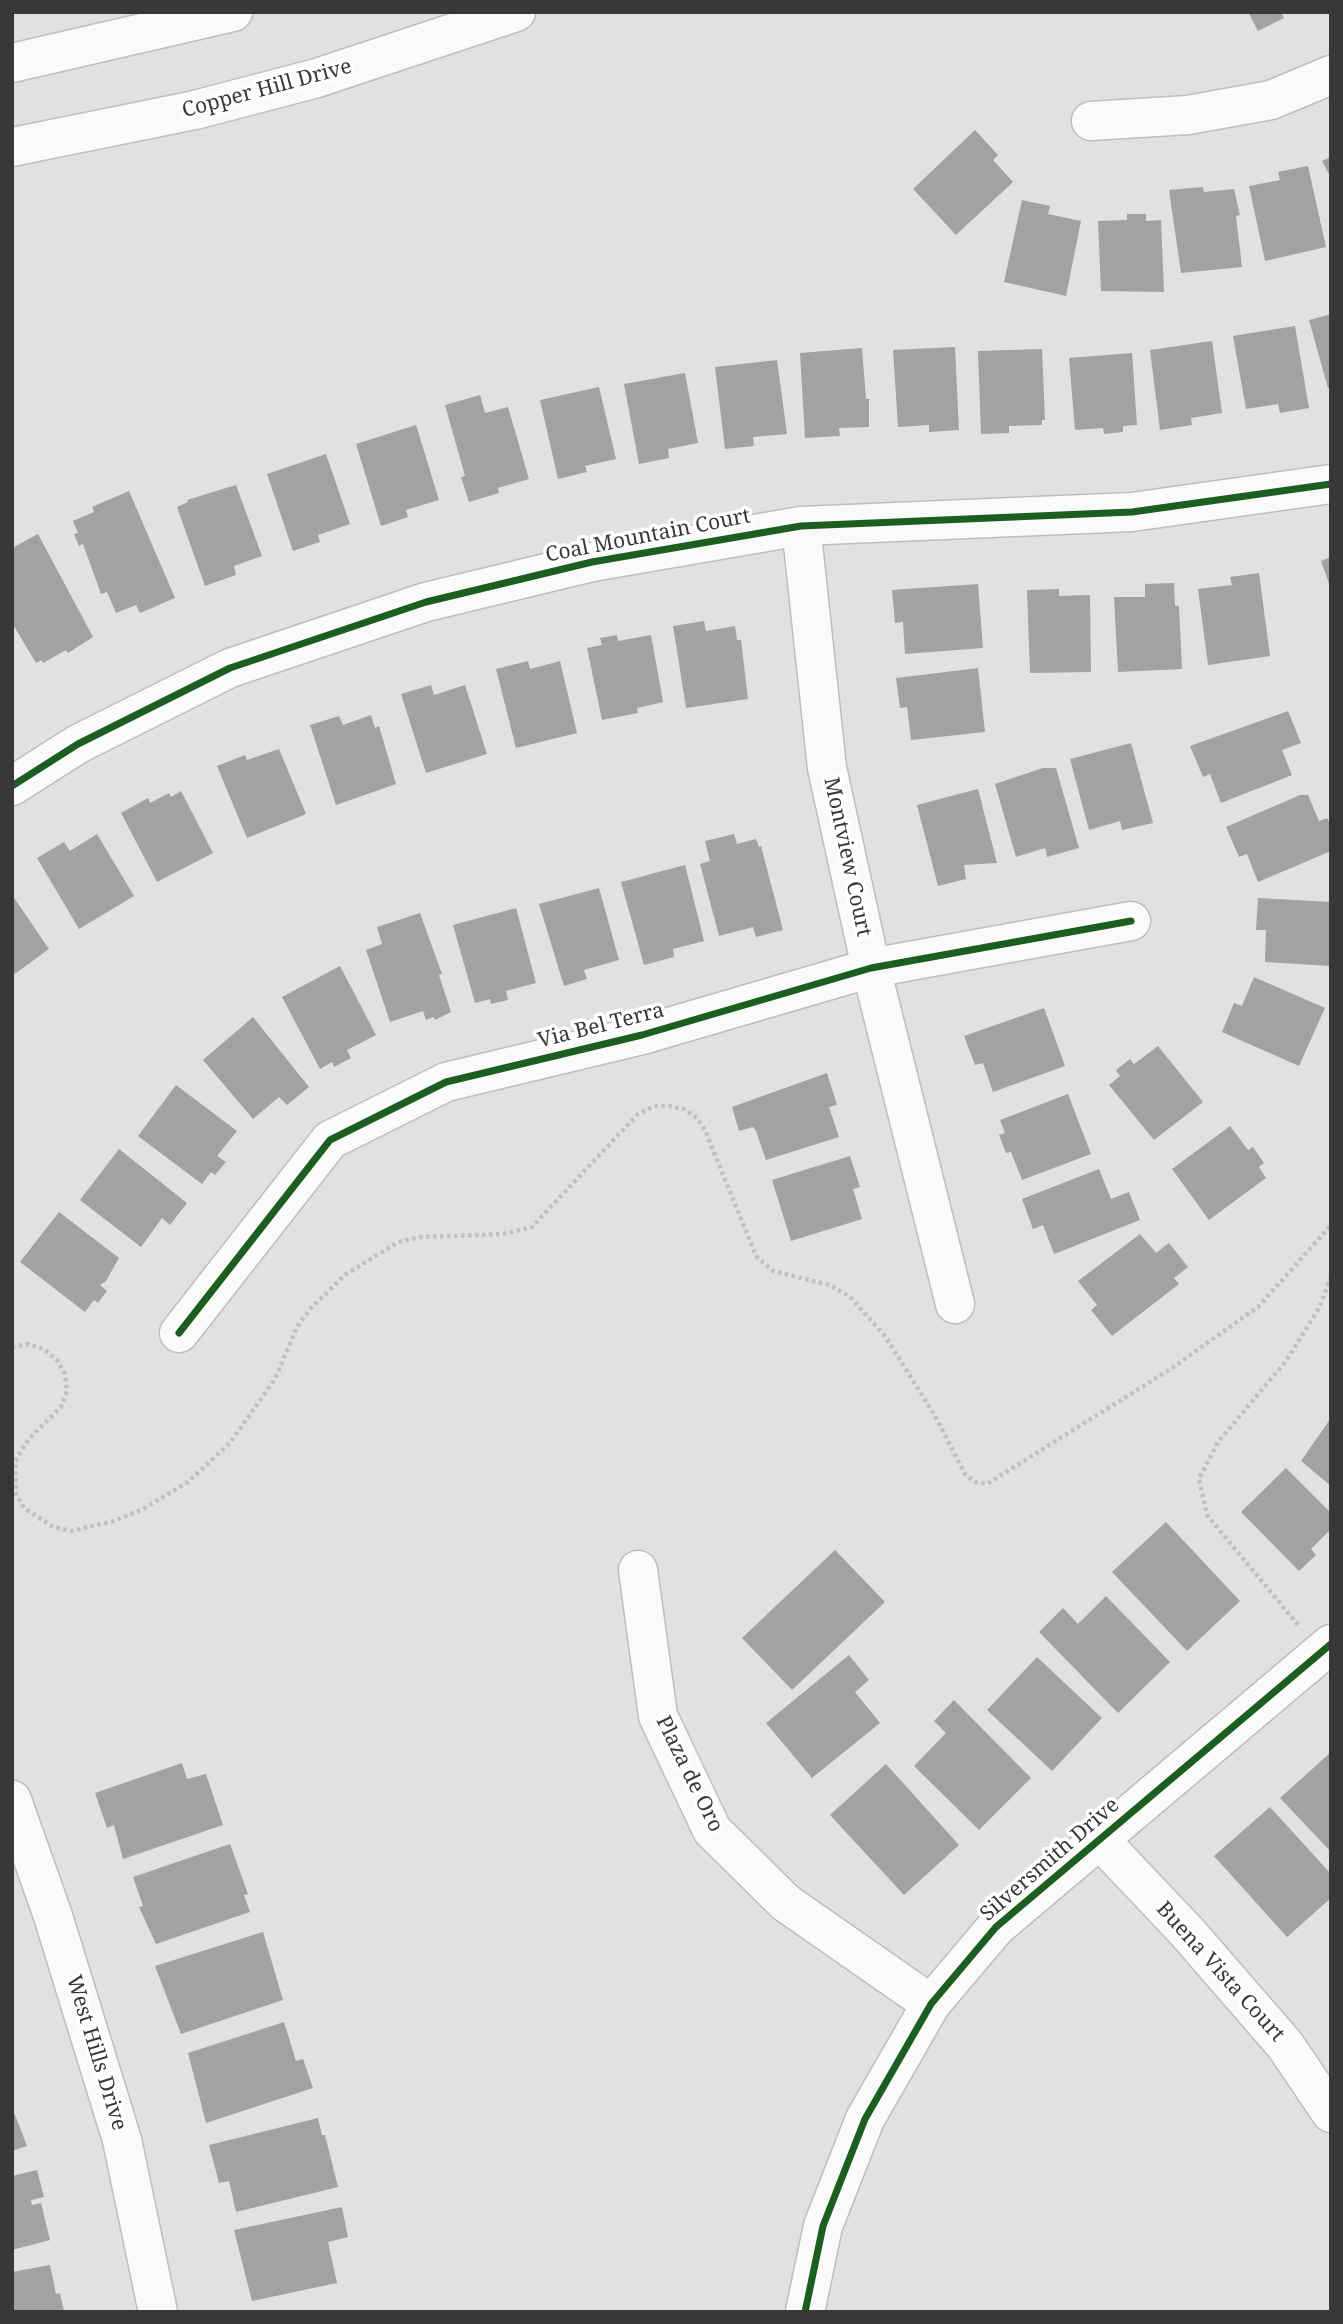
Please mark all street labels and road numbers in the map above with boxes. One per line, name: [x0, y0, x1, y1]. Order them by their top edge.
street label: Copper Hill Drive: [179, 54, 355, 124]
street label: Coal Mountain Court: [543, 504, 753, 568]
street label: Montview Court: [818, 775, 876, 939]
street label: Via Bel Terra: [535, 998, 667, 1054]
street label: Plaza de Oro: [650, 1712, 728, 1836]
street label: Silversmith Drive: [976, 1793, 1124, 1927]
street label: Buena Vista Court: [1150, 1897, 1290, 2047]
street label: West Hills Drive: [60, 1972, 132, 2134]

